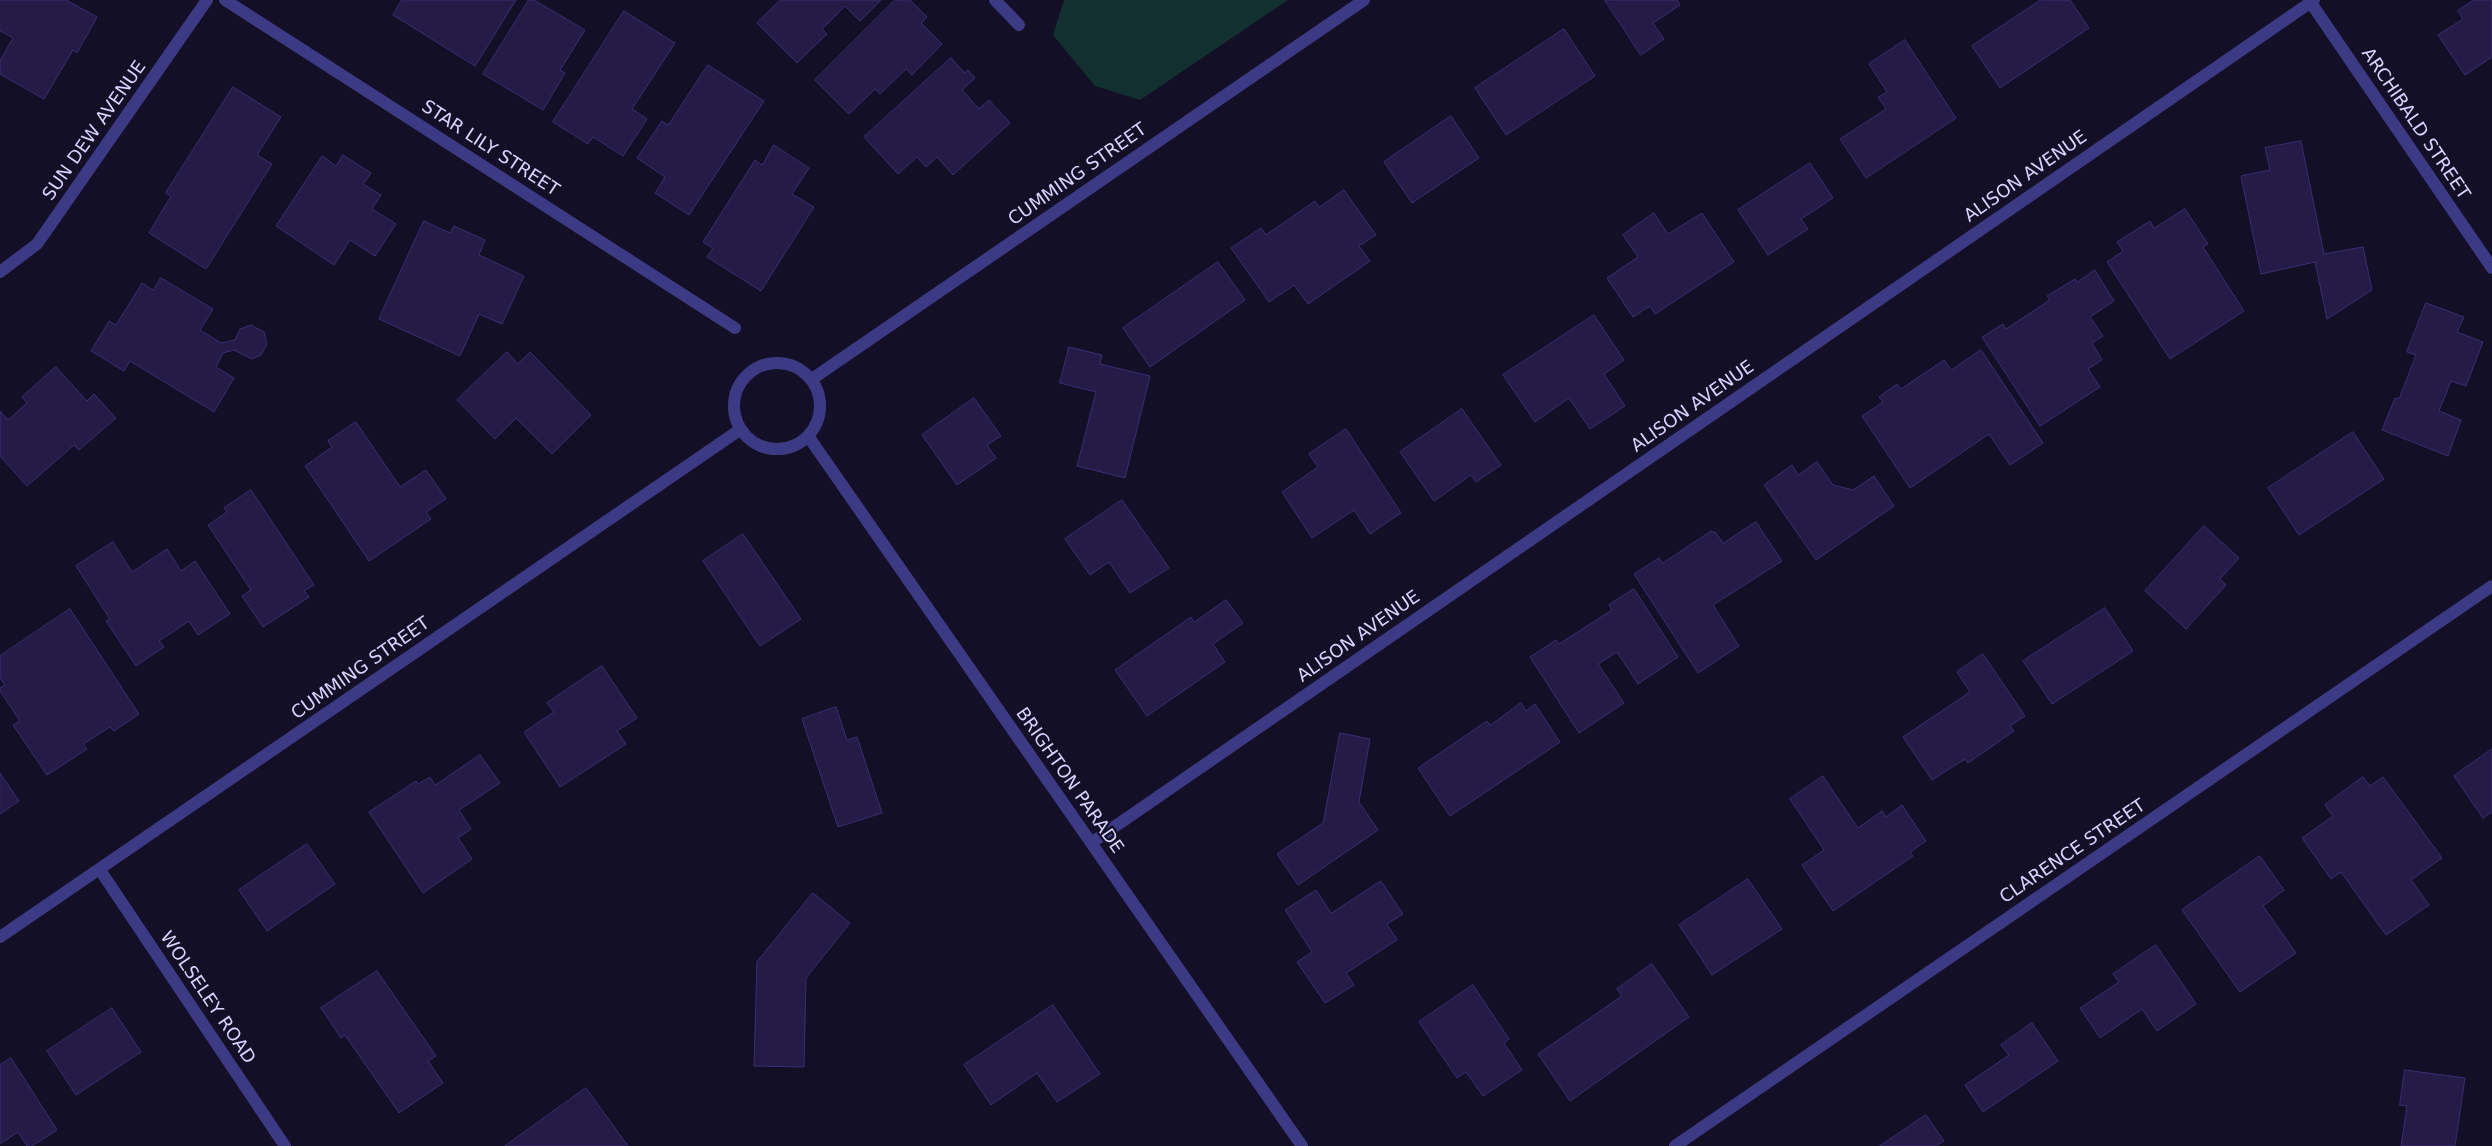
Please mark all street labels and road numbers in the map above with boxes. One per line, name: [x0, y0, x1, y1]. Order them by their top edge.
street label: ARCHIBALD STREET: [2356, 44, 2474, 204]
street label: SUN DEW AVENUE: [39, 57, 151, 205]
street label: STAR LILY STREET: [417, 96, 563, 202]
street label: CUMMING STREET: [1005, 119, 1151, 231]
street label: ALISON AVENUE: [1960, 126, 2092, 228]
street label: ALISON AVENUE: [1627, 356, 1759, 458]
street label: ALISON AVENUE: [1293, 586, 1425, 688]
street label: CUMMING STREET: [288, 613, 434, 725]
street label: BRIGHTON PARADE: [1010, 704, 1128, 858]
street label: CLARENCE STREET: [1996, 795, 2150, 909]
street label: WOLSELEY ROAD: [155, 928, 259, 1068]

